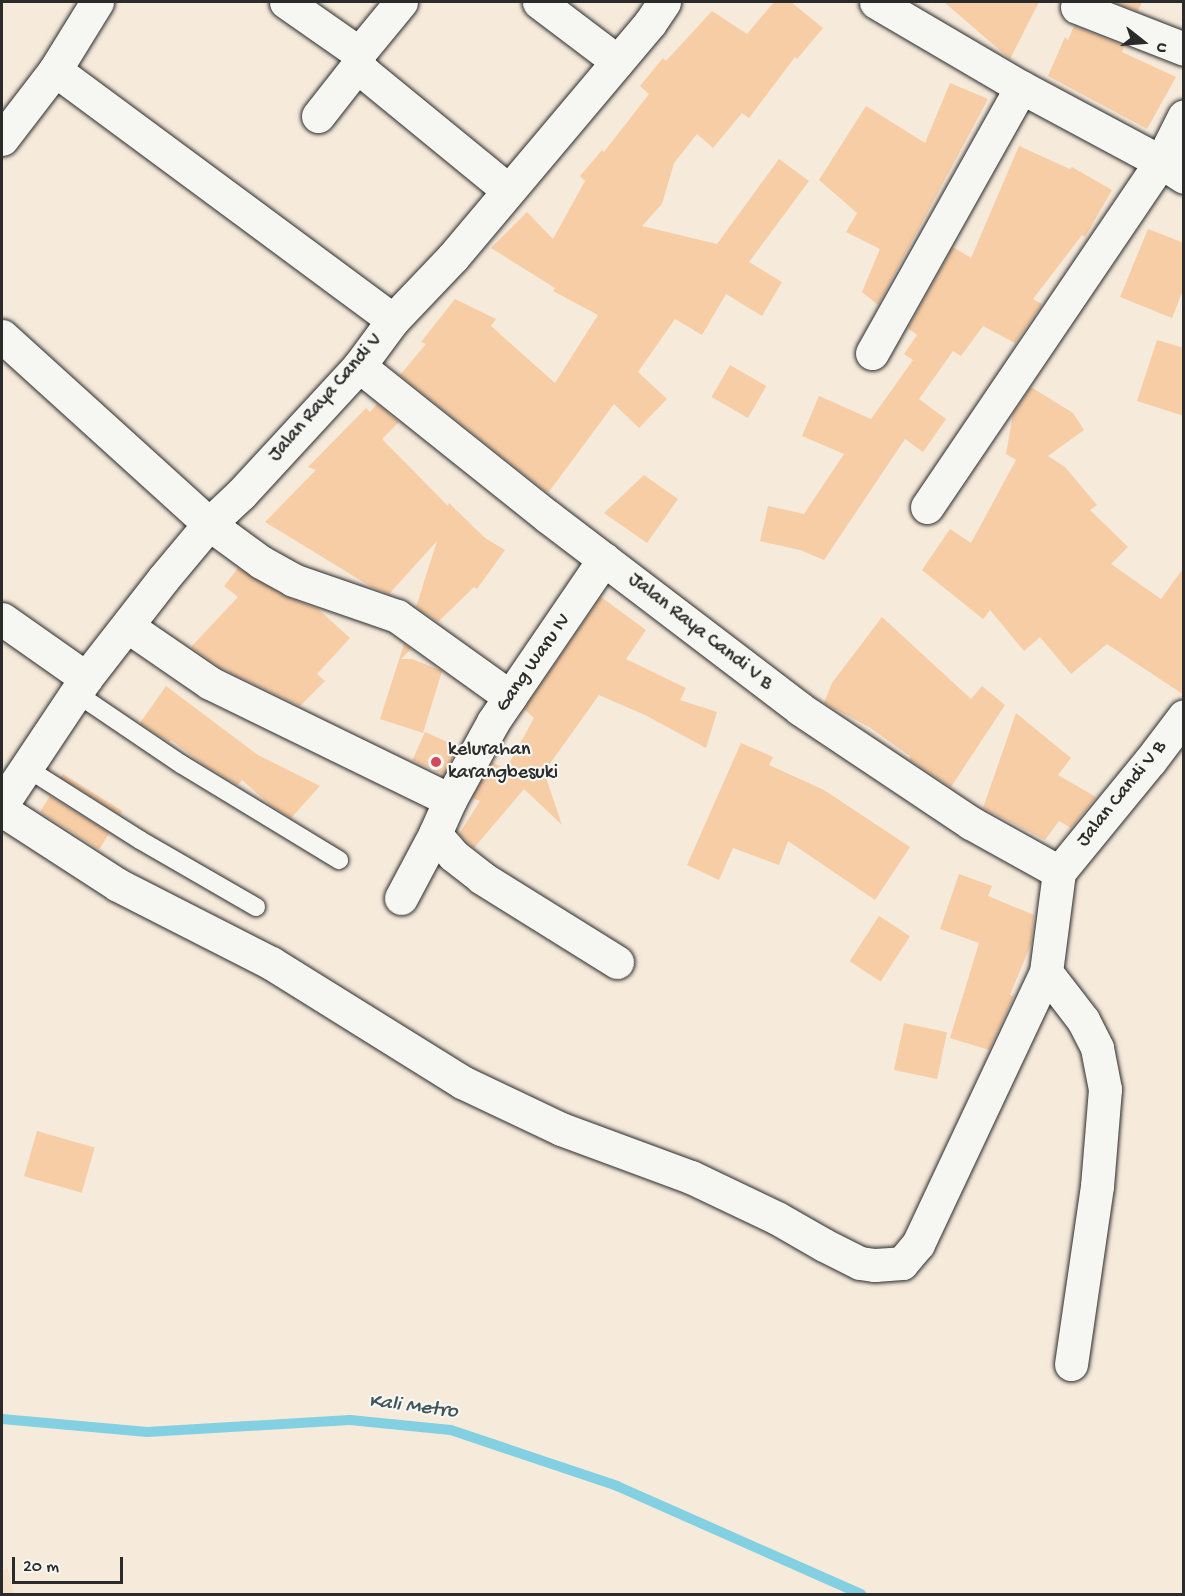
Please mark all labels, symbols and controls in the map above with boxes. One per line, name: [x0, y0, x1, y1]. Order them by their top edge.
north arrow: [1113, 12, 1173, 72]
text: U: [1150, 40, 1171, 55]
street label: Jalan Raya Candi V: [264, 329, 388, 467]
street label: Jalan Raya Candi V B: [623, 568, 777, 696]
street label: Gang Waru IV: [491, 609, 577, 717]
street label: Jalan Candi V B: [1072, 736, 1172, 852]
place label: kelurahan karangbesuki: [448, 738, 558, 785]
marker: kelurahan karangbesuki: [429, 755, 443, 769]
water label: Kali Metro: [367, 1390, 459, 1426]
scale bar: [15, 1545, 126, 1583]
text: 20 m: [23, 1557, 59, 1578]

